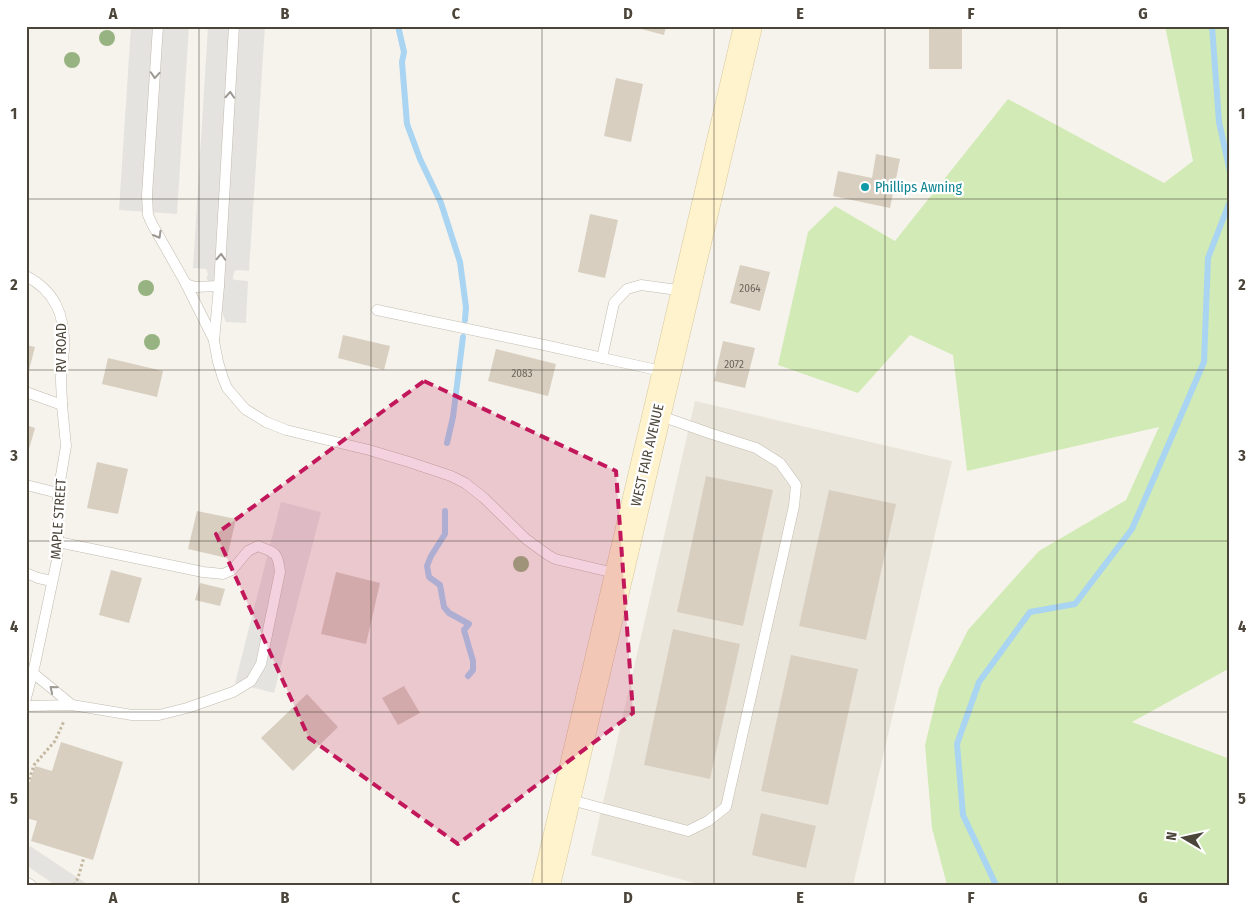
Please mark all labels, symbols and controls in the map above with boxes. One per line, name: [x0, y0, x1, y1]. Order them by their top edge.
text: A: [108, 4, 118, 23]
text: B: [281, 4, 290, 23]
text: C: [452, 4, 461, 23]
text: D: [623, 4, 633, 23]
text: E: [796, 4, 804, 23]
text: F: [967, 4, 975, 23]
text: G: [1138, 4, 1148, 23]
one-way arrow: [150, 71, 161, 79]
one-way arrow: [224, 91, 235, 99]
text: 1: [11, 104, 17, 123]
text: 1: [1239, 104, 1245, 123]
place label: Phillips Awning: [875, 179, 962, 196]
marker: Phillips Awning: [859, 181, 871, 193]
one-way arrow: [152, 229, 162, 238]
one-way arrow: [215, 253, 226, 261]
text: 2: [9, 275, 18, 294]
text: 2: [1237, 275, 1246, 294]
house number: 2064: [739, 282, 761, 295]
street label: RV ROAD: [53, 323, 70, 373]
house number: 2072: [724, 358, 744, 371]
house number: 2083: [511, 367, 533, 380]
street label: WEST FAIR AVENUE: [627, 402, 668, 508]
text: 3: [9, 446, 18, 465]
text: 3: [1237, 446, 1246, 465]
street label: MAPLE STREET: [47, 477, 70, 560]
text: 4: [10, 617, 18, 636]
text: 4: [1238, 617, 1246, 636]
one-way arrow: [50, 687, 59, 695]
text: 5: [10, 789, 18, 808]
text: 5: [1238, 789, 1246, 808]
north arrow: [1158, 814, 1208, 864]
text: N: [1163, 831, 1181, 842]
text: A: [108, 888, 118, 907]
text: B: [281, 888, 290, 907]
text: C: [452, 888, 461, 907]
text: D: [623, 888, 633, 907]
text: E: [796, 888, 804, 907]
text: F: [967, 888, 975, 907]
text: G: [1138, 888, 1148, 907]

